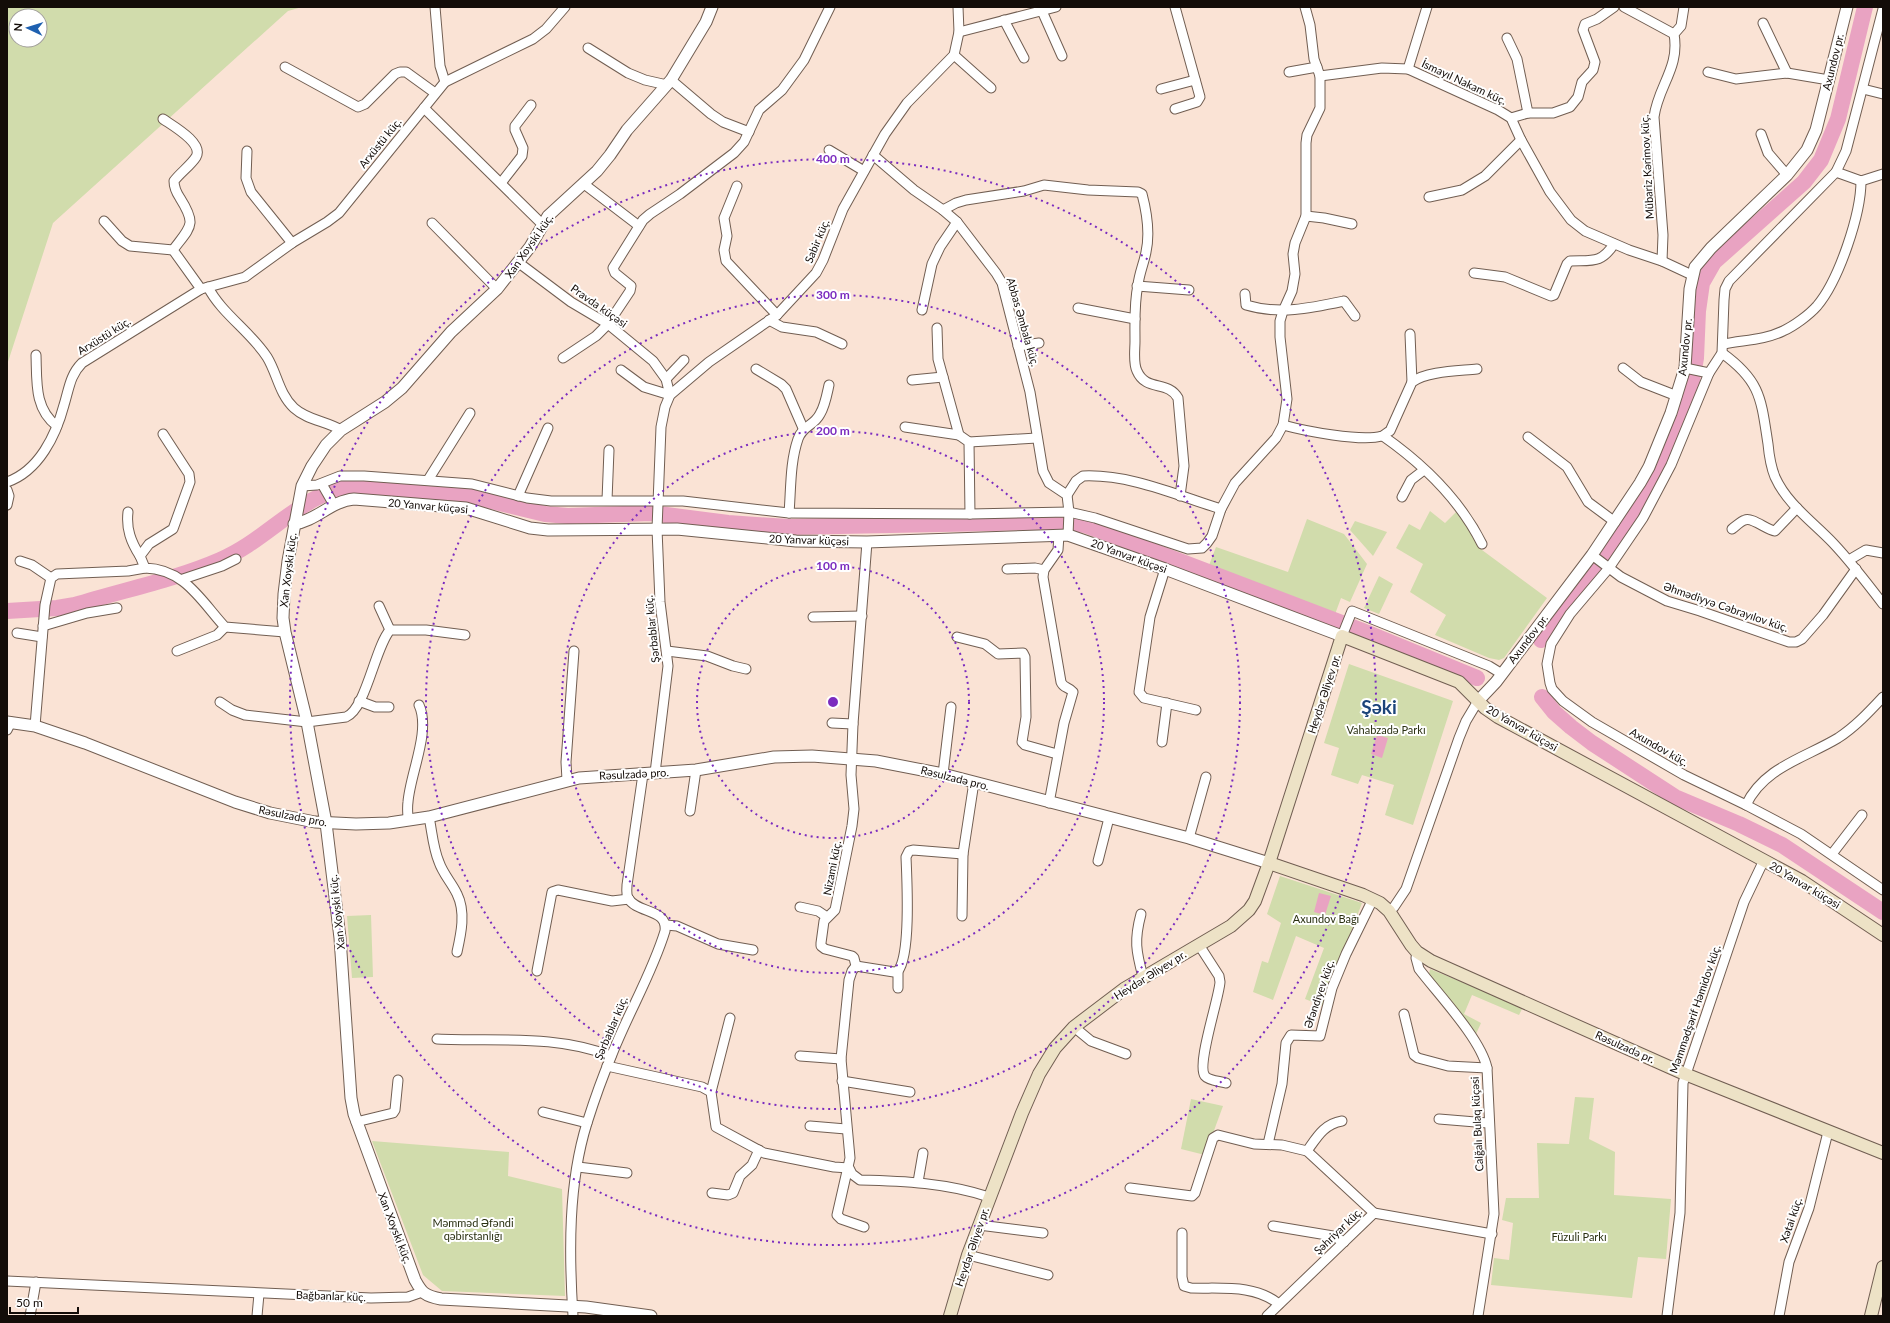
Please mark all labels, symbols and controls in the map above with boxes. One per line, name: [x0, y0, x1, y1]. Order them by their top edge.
north arrow: [8, 8, 48, 48]
text: N: [11, 23, 24, 32]
street label: Axundov pr.: [1819, 32, 1846, 92]
street label: İsmayıl Nakam küç.: [1420, 56, 1509, 107]
street label: Mübariz Kərimov küç.: [1637, 114, 1656, 220]
street label: Arxüstü küç.: [356, 115, 404, 170]
text: 400 m: [816, 151, 850, 166]
street label: Xan Xoyski küç.: [502, 211, 555, 280]
street label: Sabir küç.: [802, 217, 832, 265]
street label: Abbas Əmbala küç.: [1005, 276, 1042, 368]
street label: Pravda küçəsi: [569, 281, 630, 330]
text: 300 m: [816, 287, 850, 302]
street label: Arxüstü küç.: [75, 314, 133, 357]
street label: Axundov pr.: [1675, 317, 1694, 376]
text: 200 m: [816, 423, 850, 438]
street label: 20 Yanvar küçəsi: [388, 496, 469, 515]
street label: Xan Xoyski küç.: [276, 532, 299, 608]
street label: 20 Yanvar küçəsi: [769, 532, 850, 547]
street label: 20 Yanvar küçəsi: [1089, 536, 1169, 575]
text: 100 m: [816, 558, 850, 573]
street label: Əhmədiyyə Cəbrayılov küç.: [1662, 579, 1790, 634]
street label: Şərbablar küç.: [641, 595, 662, 663]
street label: Axundov pr.: [1505, 612, 1550, 666]
street label: Heydər Əliyev pr.: [1305, 652, 1343, 735]
centre of rings: [826, 695, 840, 709]
district label: Şəki: [1361, 695, 1397, 718]
street label: 20 Yanvar küçəsi: [1484, 702, 1560, 753]
park label: Vahabzadə Parkı: [1346, 723, 1426, 736]
street label: Axundov küç.: [1628, 725, 1691, 769]
street label: Rəsulzadə pro.: [920, 763, 991, 792]
street label: Rəsulzadə pro.: [599, 765, 669, 782]
street label: Rəsulzadə pro.: [258, 802, 329, 829]
street label: Nizami küç.: [820, 839, 843, 896]
street label: 20 Yanvar küçəsi: [1768, 858, 1843, 911]
street label: Xan Xoyski küç.: [326, 874, 347, 950]
park label: Axundov Bağı: [1293, 912, 1359, 925]
street label: Məmmədşərif Həmidov küç.: [1666, 943, 1723, 1075]
street label: Heydər Əliyev pr.: [1111, 947, 1188, 1002]
street label: Əfəndiyev küç.: [1301, 958, 1336, 1030]
street label: Şərbablar küç.: [591, 994, 630, 1062]
street label: Rəsulzadə pr.: [1594, 1028, 1657, 1065]
street label: Calğalı Bulaq küçəsi: [1468, 1076, 1485, 1172]
street label: Xan Xoyski küç.: [376, 1190, 415, 1265]
street label: Xətai küç.: [1777, 1196, 1804, 1244]
street label: Şəhriyar küç.: [1311, 1205, 1364, 1257]
street label: Heydər Əliyev pr.: [952, 1206, 991, 1288]
park label: Məmməd Əfəndi qəbirstanlığı: [432, 1216, 514, 1242]
park label: Füzuli Parkı: [1551, 1230, 1607, 1243]
street label: Bağbanlar küç.: [296, 1288, 366, 1303]
scale bar: [10, 1289, 78, 1315]
text: 50 m: [16, 1295, 43, 1310]

